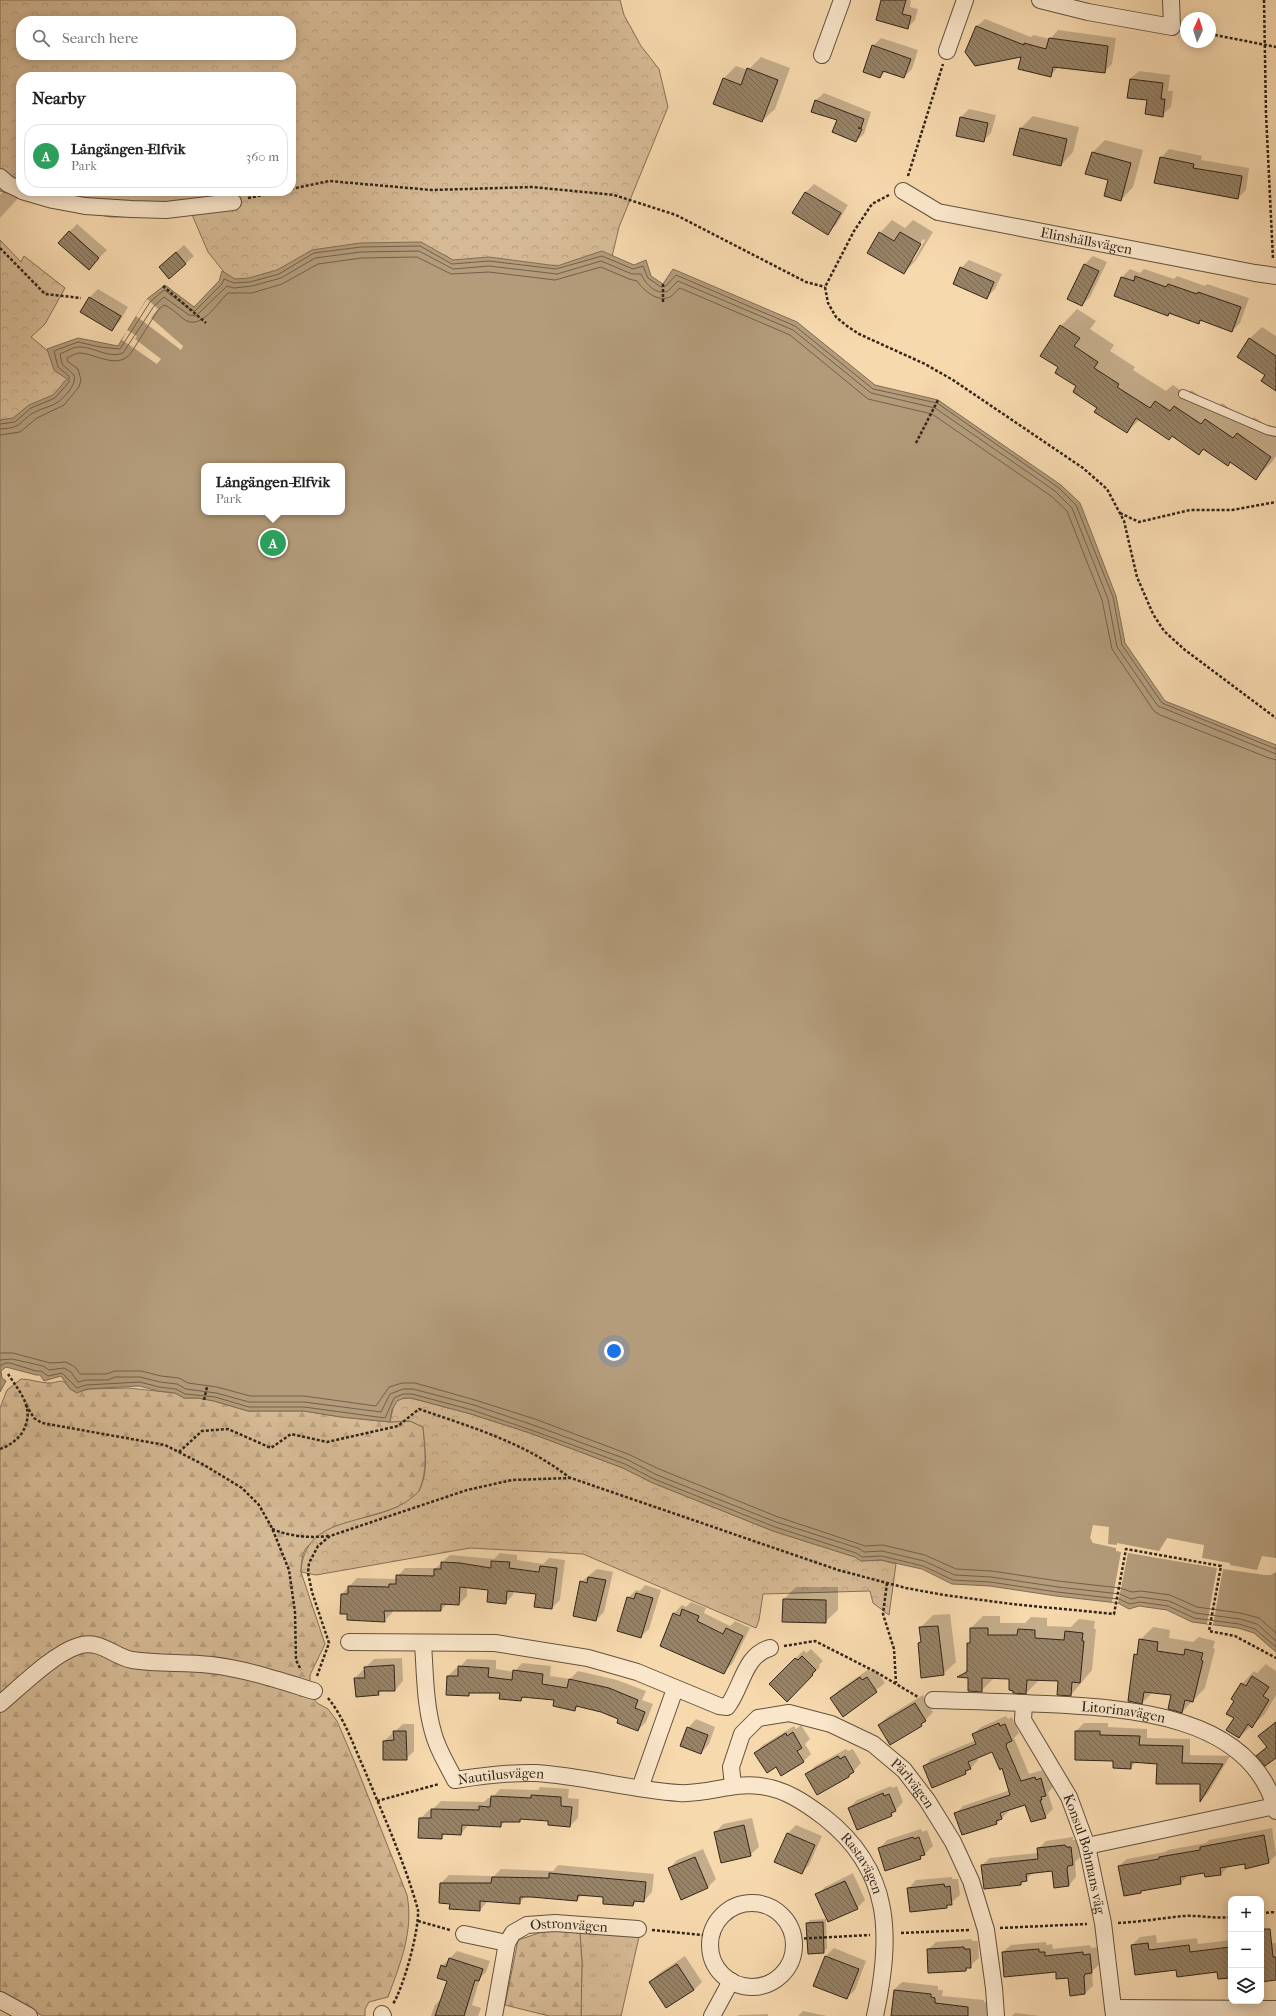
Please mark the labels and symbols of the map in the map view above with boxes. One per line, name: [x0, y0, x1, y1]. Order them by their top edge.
north arrow: [1180, 12, 1216, 48]
street label: Elinshällsvägen: [1039, 223, 1134, 258]
pin: A: [260, 528, 286, 558]
your location: [604, 1341, 624, 1361]
street label: Litorinavägen: [1081, 1698, 1167, 1726]
street label: Pärlvägen: [887, 1754, 938, 1811]
street label: Nautilusvägen: [457, 1764, 545, 1788]
street label: Konsul Bohmans väg: [1060, 1791, 1110, 1916]
street label: Rastavägen: [837, 1829, 887, 1896]
street label: Ostronvägen: [529, 1914, 608, 1935]

